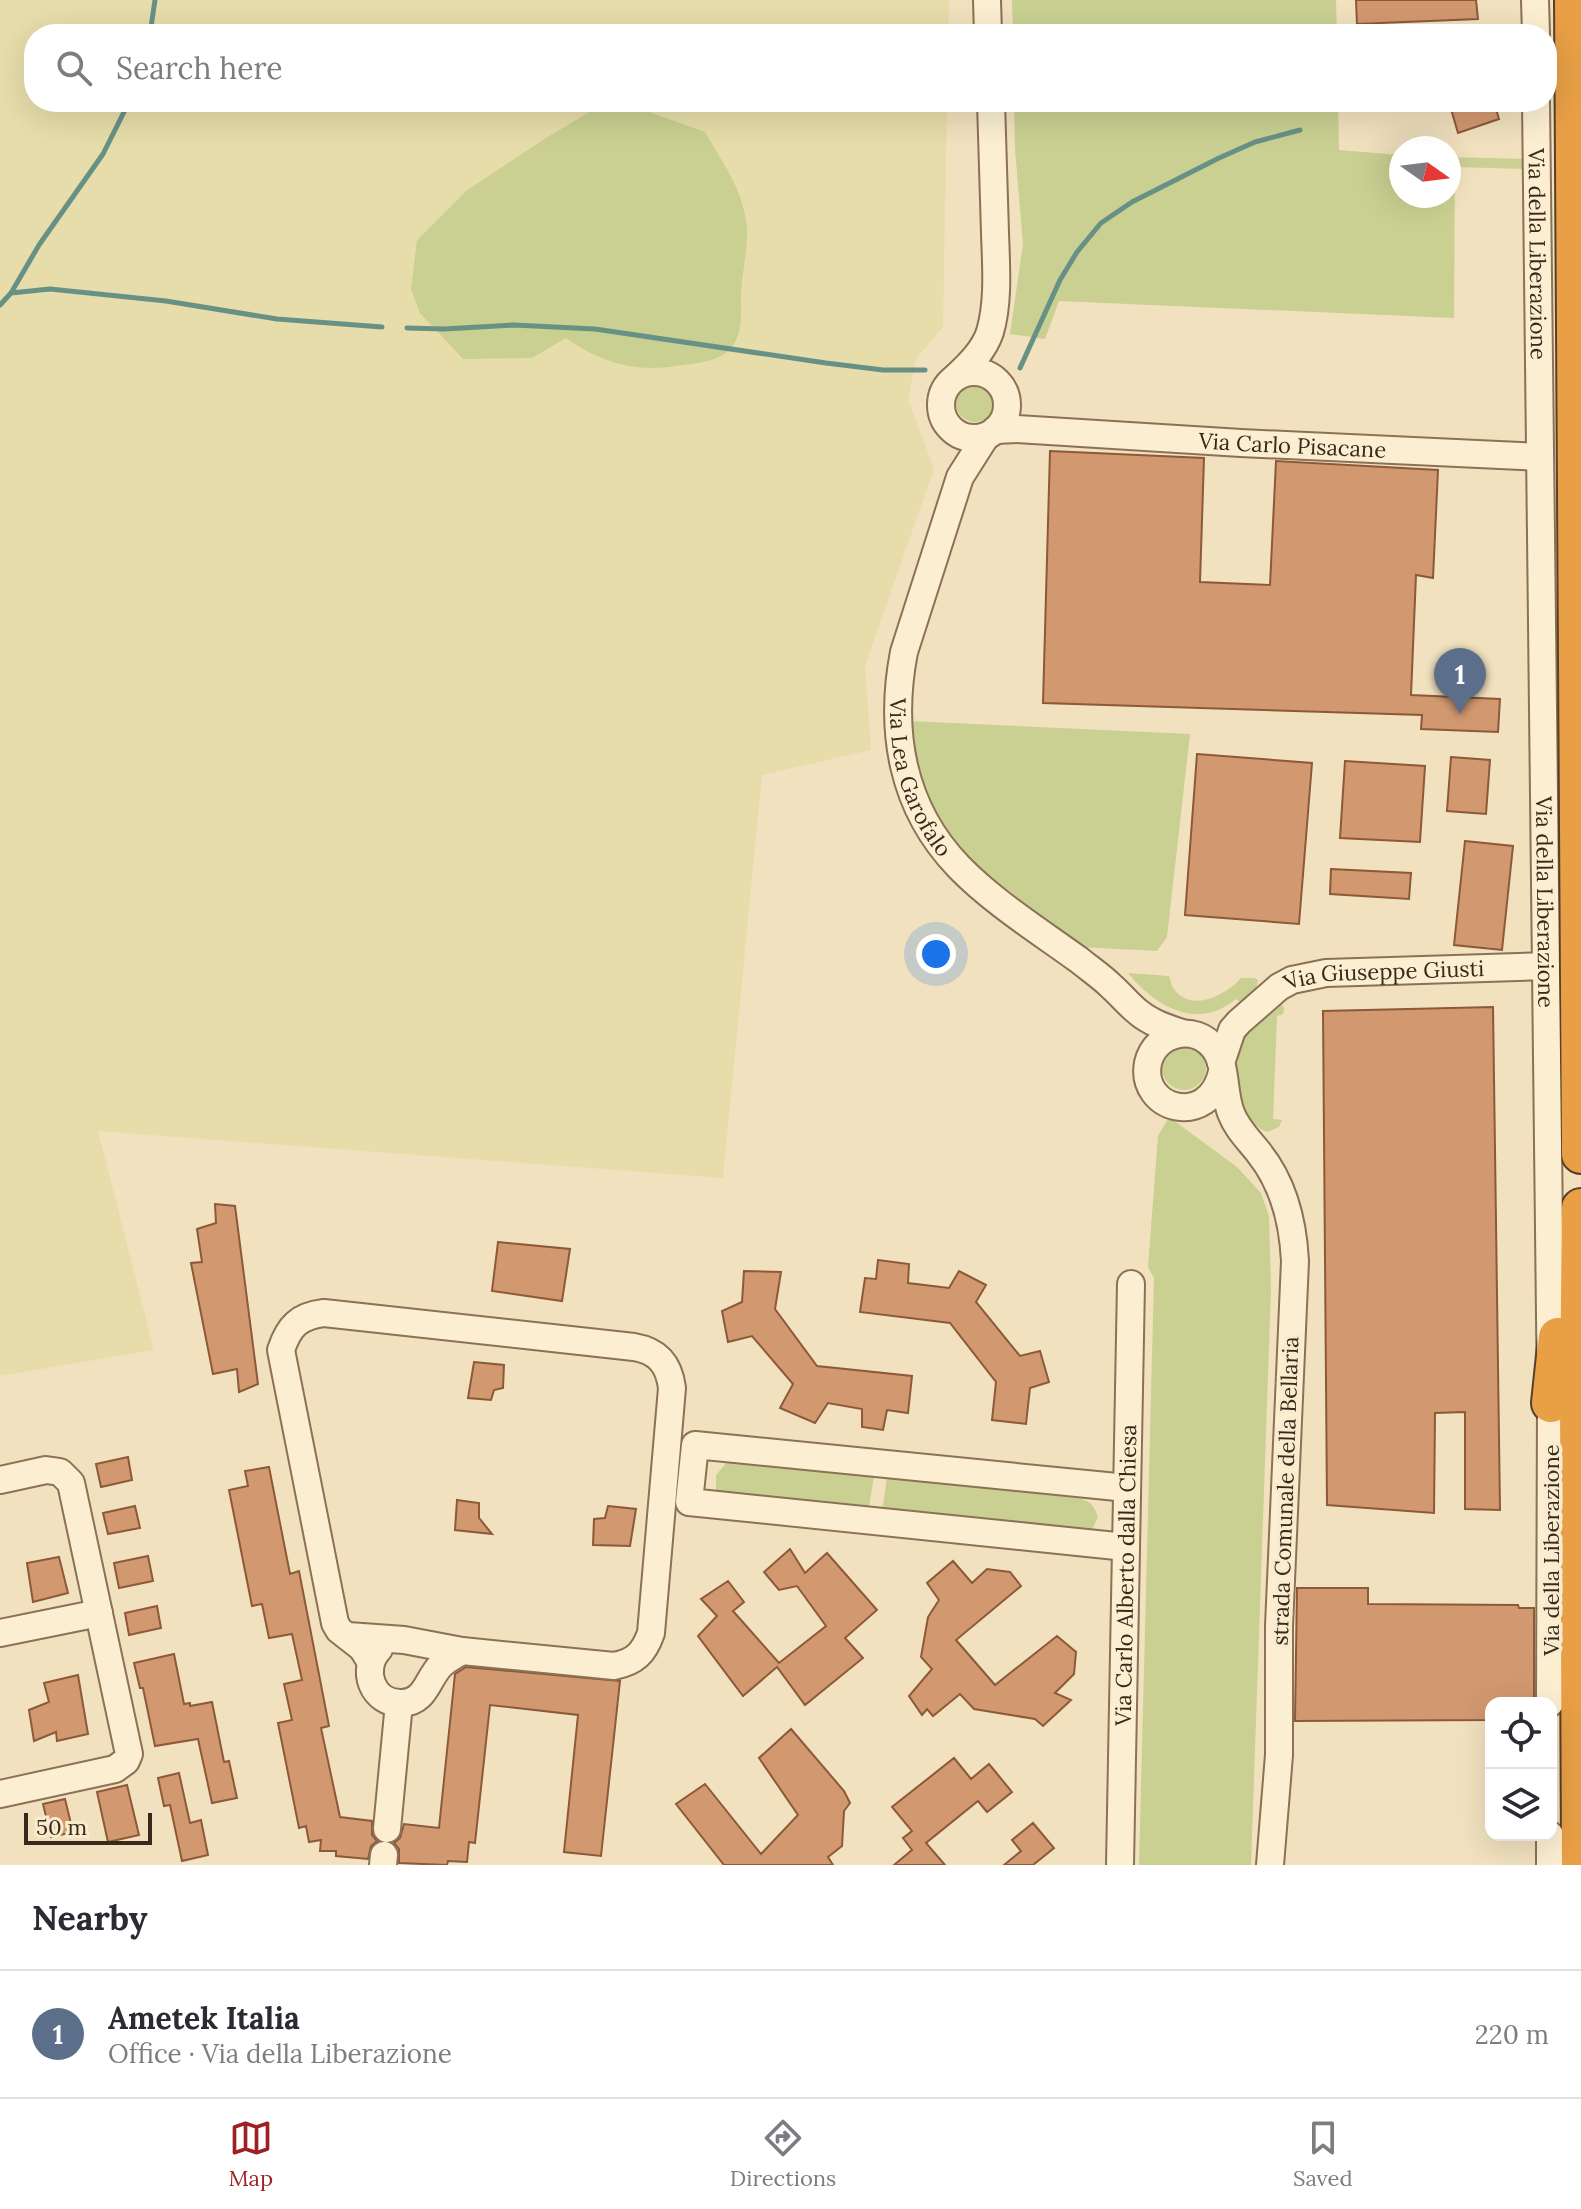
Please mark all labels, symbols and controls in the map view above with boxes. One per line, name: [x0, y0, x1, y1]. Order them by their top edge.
search box: [24, 24, 1557, 112]
icon: search: [52, 46, 96, 90]
text: Search here: [116, 49, 283, 87]
north arrow: [1389, 136, 1461, 208]
street label: Via della Liberazione: [1523, 147, 1553, 360]
street label: Via Carlo Pisacane: [1197, 426, 1387, 464]
pin: 1: [1434, 648, 1486, 714]
street label: Via Lea Garofalo: [884, 697, 958, 862]
street label: Via della Liberazione: [1530, 795, 1560, 1008]
your location: [916, 934, 956, 974]
street label: Via Giuseppe Giusti: [1278, 954, 1485, 996]
street label: strada Comunale della Bellaria: [1266, 1336, 1304, 1646]
street label: Via Carlo Alberto dalla Chiesa: [1109, 1424, 1142, 1727]
street label: Via della Liberazione: [1537, 1444, 1565, 1657]
map controls: [1485, 1697, 1557, 1841]
button: locate: [1485, 1697, 1557, 1769]
button: layers: [1485, 1769, 1557, 1841]
scale bar: [24, 1809, 152, 1845]
text: 50 m: [36, 1813, 87, 1841]
text: Nearby: [32, 1896, 148, 1939]
text: Ametek Italia: [108, 1999, 300, 2037]
text: 1: [53, 2018, 63, 2051]
text: 220 m: [1475, 2018, 1549, 2051]
text: Office · Via della Liberazione: [108, 2037, 452, 2070]
tab: Map: [228, 2116, 273, 2192]
tab: Directions: [730, 2116, 836, 2192]
tab: Saved: [1293, 2116, 1353, 2192]

